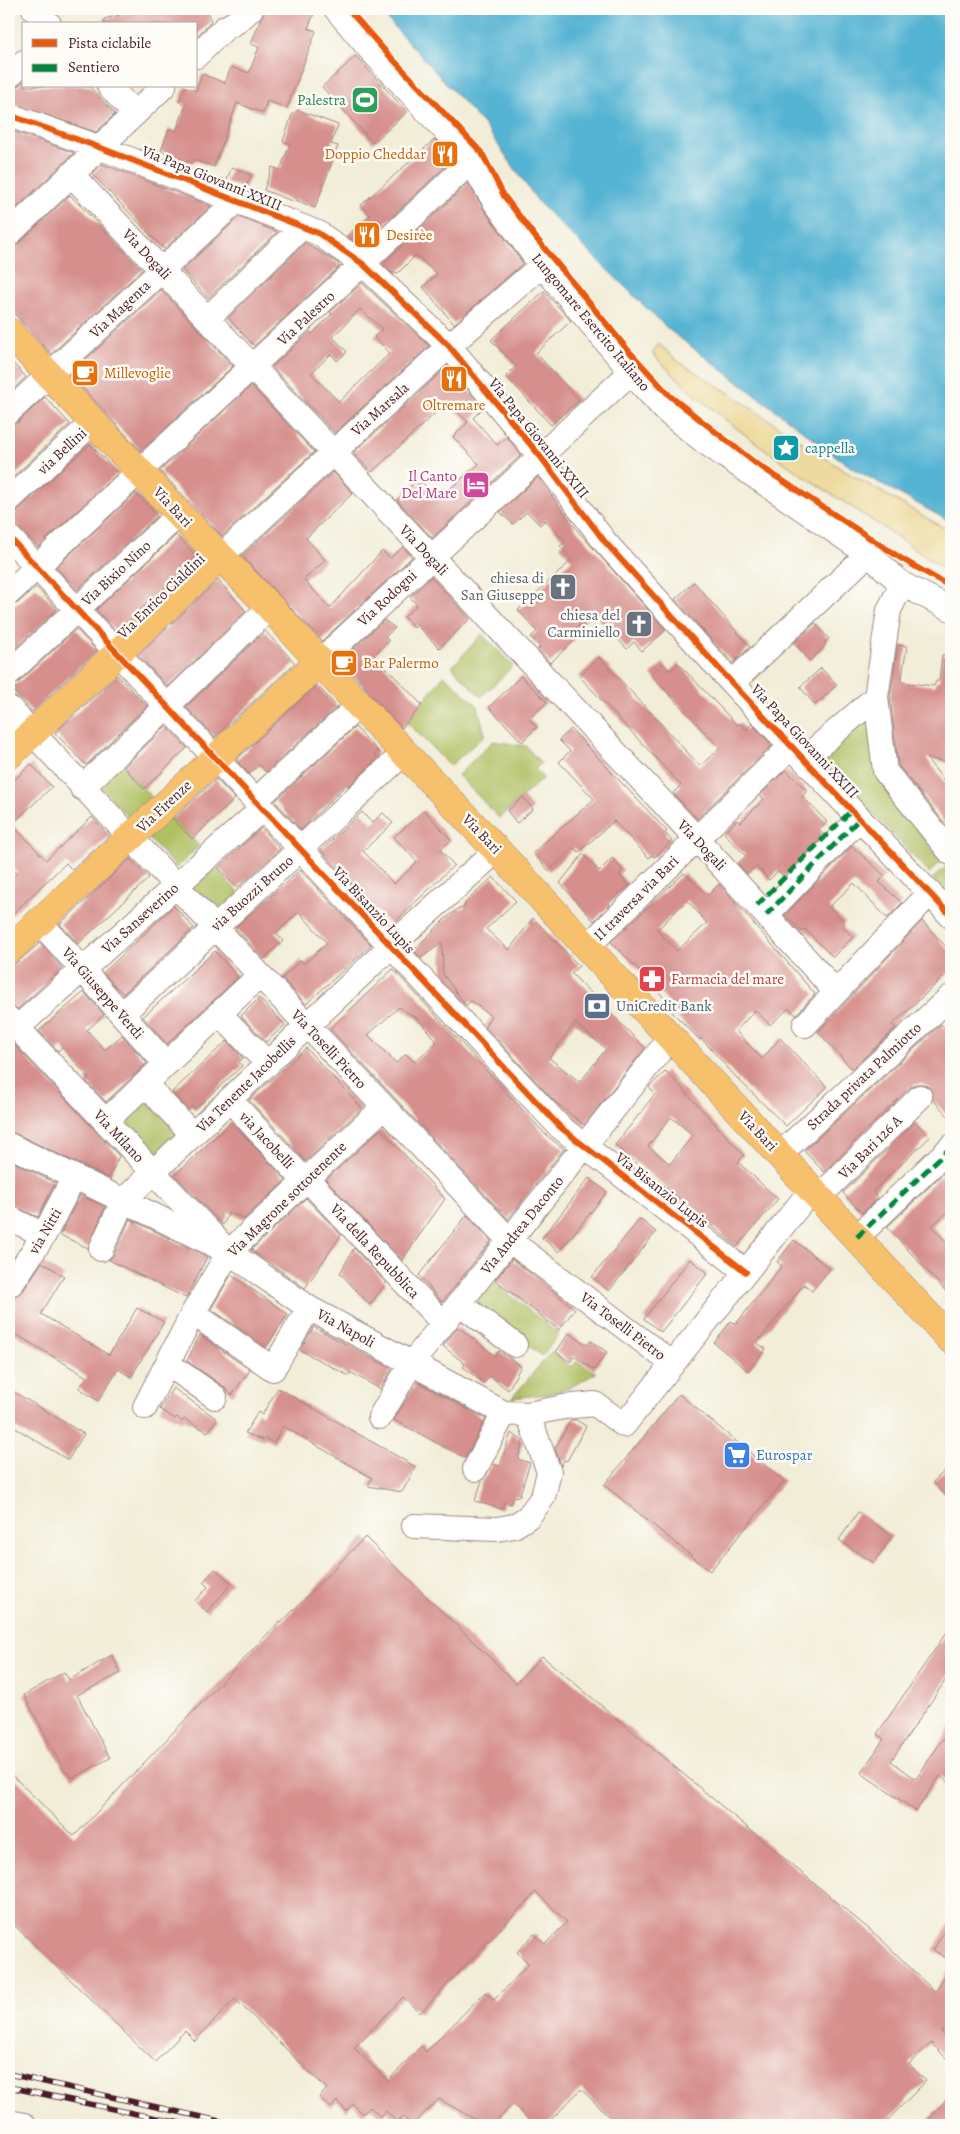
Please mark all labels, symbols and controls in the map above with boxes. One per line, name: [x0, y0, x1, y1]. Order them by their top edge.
legend: [22, 22, 198, 88]
text: Pista ciclabile: [68, 33, 151, 53]
text: Sentiero: [68, 57, 120, 77]
sports icon: Palestra: [350, 85, 380, 115]
place label: Palestra: [297, 90, 346, 110]
restaurant icon: Doppio Cheddar: [430, 139, 460, 169]
street label: Via Papa Giovanni XXIII: [138, 140, 285, 215]
place label: Doppio Cheddar: [325, 144, 426, 164]
restaurant icon: Desirèe: [352, 220, 382, 250]
street label: Via Dogali: [118, 223, 176, 284]
place label: Desirèe: [386, 225, 433, 245]
street label: Lungomare Esercito Italiano: [527, 249, 655, 395]
street label: Via Magenta: [84, 276, 155, 343]
street label: Via Palestro: [272, 286, 339, 351]
cafe icon: Millevoglie: [70, 358, 100, 388]
place label: Millevoglie: [104, 363, 171, 383]
restaurant icon: Oltremare: [439, 364, 469, 394]
street label: Via Papa Giovanni XXIII: [483, 373, 594, 502]
street label: Via Marsala: [346, 378, 413, 441]
place label: Oltremare: [422, 395, 486, 415]
street label: via Bellini: [32, 423, 91, 480]
place icon: cappella: [771, 433, 801, 463]
place label: cappella: [805, 438, 855, 458]
place label: Il Canto Del Mare: [401, 466, 457, 503]
hotel icon: Il Canto Del Mare: [461, 470, 491, 500]
street label: Via Bari: [148, 482, 197, 532]
street label: Via Dogali: [395, 519, 453, 580]
street label: Via Bixio Nino: [76, 536, 155, 611]
street label: Via Enrico Cialdini: [112, 549, 209, 644]
street label: Via Rodogni: [352, 565, 421, 631]
place label: chiesa di San Giuseppe: [461, 568, 544, 605]
church icon: chiesa di San Giuseppe: [548, 572, 578, 602]
place label: chiesa del Carminiello: [547, 605, 620, 642]
church icon: chiesa del Carminiello: [624, 609, 654, 639]
cafe icon: Bar Palermo: [329, 648, 359, 678]
place label: Bar Palermo: [363, 653, 439, 673]
street label: Via Papa Giovanni XXIII: [746, 679, 863, 803]
street label: Via Firenze: [131, 775, 196, 837]
street label: Via Bari: [457, 809, 506, 858]
street label: Via Dogali: [673, 814, 731, 875]
street label: via Buozzi Bruno: [206, 851, 298, 936]
street label: II traversa via Bari: [589, 851, 683, 945]
street label: Via Bisanzio Lupis: [328, 861, 420, 958]
street label: Via Sanseverino: [96, 878, 183, 959]
street label: Via Giuseppe Verdi: [57, 942, 149, 1043]
pharmacy icon: Farmacia del mare: [637, 964, 667, 994]
place label: Farmacia del mare: [671, 969, 784, 989]
bank icon: UniCredit Bank: [582, 991, 612, 1021]
place label: UniCredit Bank: [616, 996, 712, 1016]
street label: Via Toselli Pietro: [286, 1004, 371, 1093]
street label: Strada privata Palmiotto: [802, 1018, 926, 1134]
street label: Via Tenente Jacobellis: [191, 1031, 300, 1138]
street label: Via Milano: [89, 1104, 149, 1167]
street label: via Jacobelli: [235, 1106, 299, 1173]
street label: Via Bari: [733, 1106, 782, 1156]
street label: Via Bari 126 A: [833, 1111, 906, 1184]
street label: Via Magrone sottotenente: [222, 1137, 351, 1262]
street label: Via Bisanzio Lupis: [611, 1147, 712, 1233]
street label: Via Andrea Daconto: [475, 1171, 568, 1279]
street label: Via della Repubblica: [325, 1199, 424, 1303]
street label: via Nitti: [23, 1204, 66, 1258]
street label: Via Toselli Pietro: [576, 1287, 670, 1365]
street label: Via Napoli: [313, 1303, 379, 1352]
supermarket icon: Eurospar: [722, 1440, 752, 1470]
place label: Eurospar: [756, 1445, 813, 1465]

